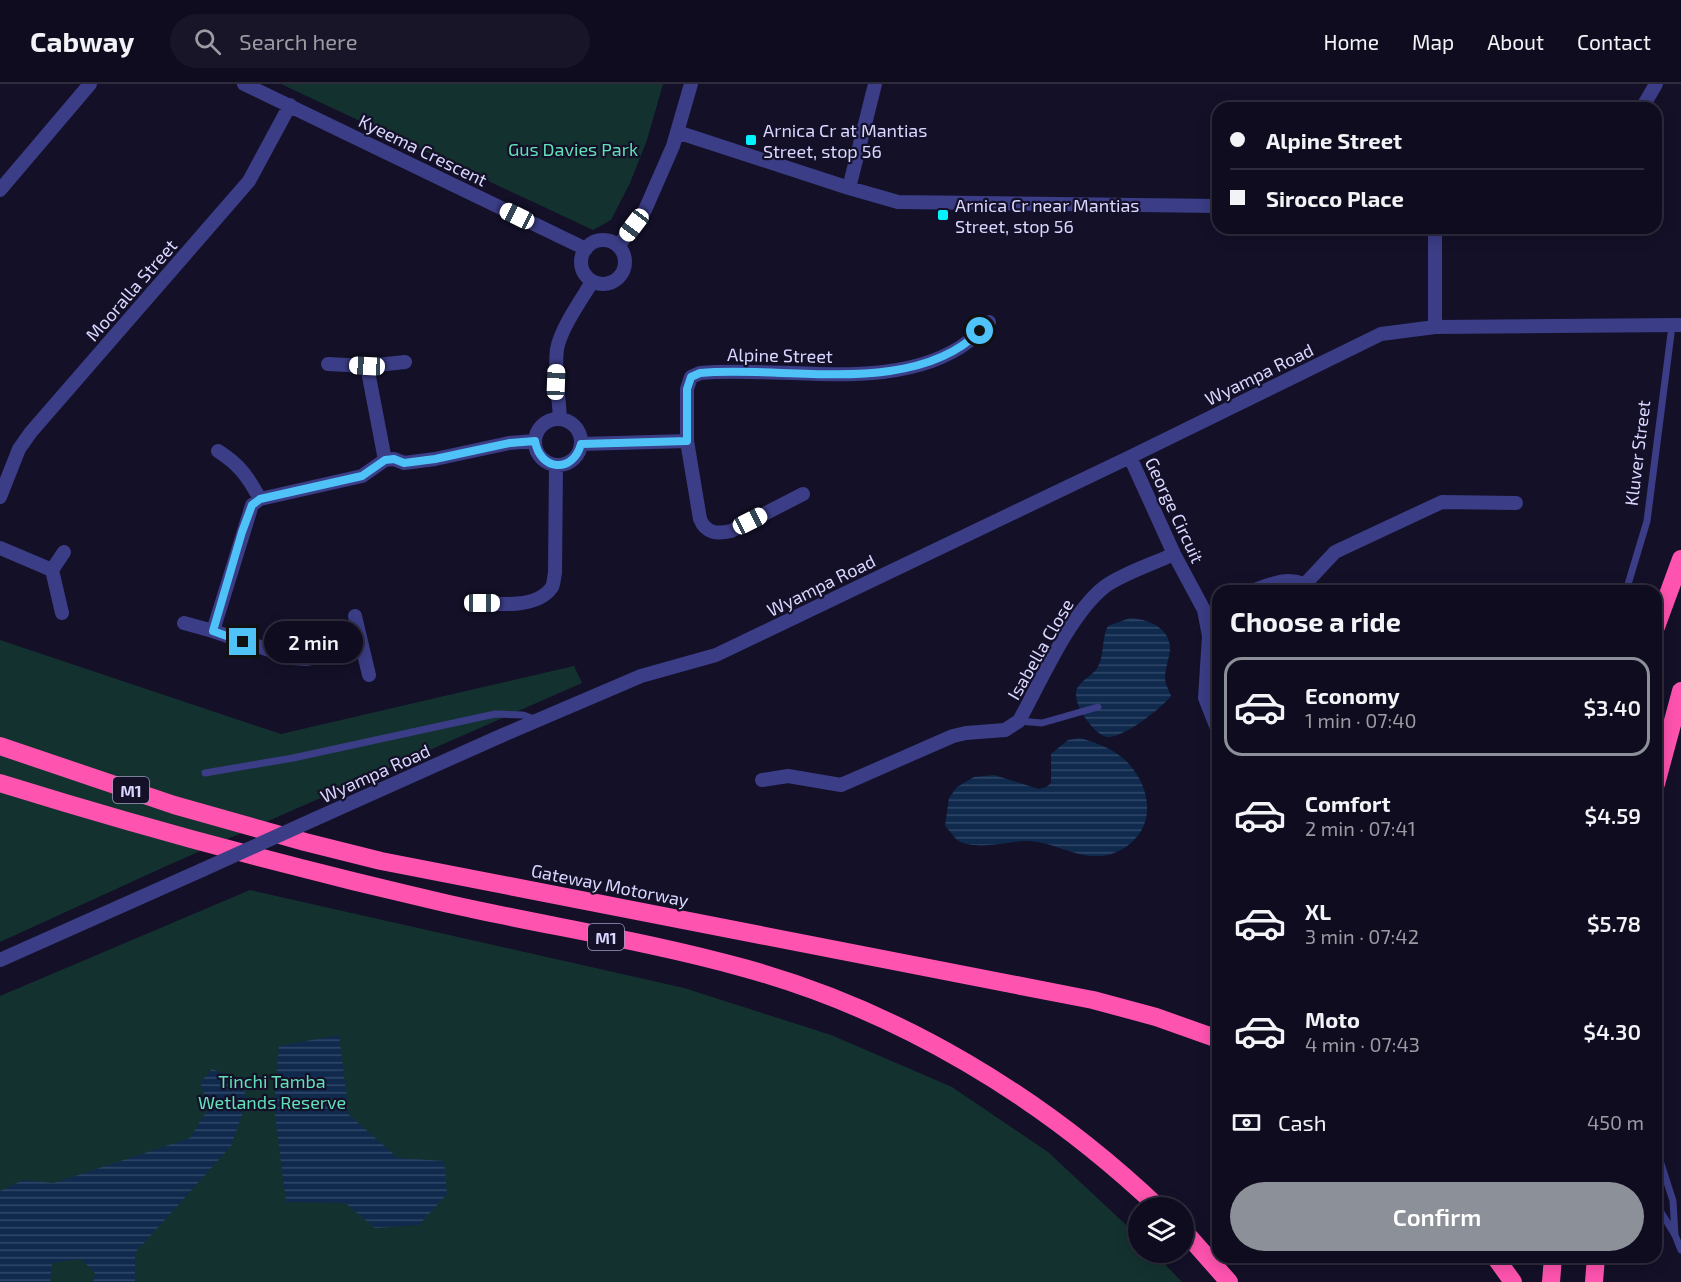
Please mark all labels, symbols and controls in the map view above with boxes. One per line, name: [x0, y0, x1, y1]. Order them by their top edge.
search box: [170, 14, 590, 68]
text: Cabway: [30, 24, 134, 58]
icon: search: [191, 25, 224, 58]
text: Search here: [239, 28, 357, 54]
text: Home: [1323, 29, 1379, 54]
text: Map: [1412, 29, 1454, 54]
text: About: [1487, 29, 1544, 54]
text: Contact: [1577, 29, 1651, 54]
street label: Kyeema Crescent: [355, 109, 491, 191]
place label: Arnica Cr at Mantias Street, stop 56: [763, 119, 927, 162]
text: Alpine Street: [1266, 127, 1402, 153]
marker: Arnica Cr at Mantias Street, stop 56: [744, 133, 758, 147]
park label: Gus Davies Park: [508, 138, 638, 160]
text: Sirocco Place: [1266, 185, 1404, 211]
place label: Arnica Cr near Mantias Street, stop 56: [955, 194, 1139, 237]
car: [497, 200, 537, 232]
car: [616, 205, 652, 245]
marker: Arnica Cr near Mantias Street, stop 56: [936, 208, 950, 222]
street label: Mooralla Street: [81, 234, 181, 346]
route start: [966, 317, 993, 344]
street label: Wyampa Road: [1201, 338, 1317, 410]
street label: Alpine Street: [727, 343, 833, 367]
car: [349, 356, 385, 376]
car: [546, 364, 566, 400]
street label: Kluver Street: [1620, 399, 1654, 507]
street label: George Circuit: [1141, 454, 1209, 566]
car: [730, 505, 770, 537]
street label: Wyampa Road: [763, 549, 879, 621]
car: [464, 594, 500, 612]
street label: Isabella Close: [1002, 595, 1078, 703]
text: Choose a ride: [1230, 605, 1401, 637]
callout: 2 min: [264, 621, 363, 663]
route end: [229, 628, 256, 655]
text: 2 min: [288, 630, 339, 654]
icon: car: [1233, 680, 1287, 734]
text: Economy: [1305, 682, 1400, 708]
text: $3.40: [1584, 694, 1641, 720]
text: 1 min · 07:40: [1305, 708, 1417, 732]
street label: Wyampa Road: [317, 739, 433, 807]
road number: M1: [113, 777, 149, 803]
icon: car: [1233, 788, 1287, 842]
text: Comfort: [1305, 790, 1390, 816]
text: $4.59: [1585, 802, 1641, 828]
text: 2 min · 07:41: [1305, 816, 1416, 840]
street label: Gateway Motorway: [529, 859, 691, 911]
icon: car: [1233, 896, 1287, 950]
text: XL: [1305, 898, 1331, 924]
text: $5.78: [1587, 910, 1641, 936]
road number: M1: [588, 924, 624, 950]
text: 3 min · 07:42: [1305, 924, 1419, 948]
icon: car: [1233, 1004, 1287, 1058]
text: Moto: [1305, 1006, 1360, 1032]
text: $4.30: [1583, 1018, 1641, 1044]
text: 4 min · 07:43: [1305, 1032, 1420, 1056]
park label: Tinchi Tamba Wetlands Reserve: [198, 1070, 346, 1113]
icon: cash: [1230, 1106, 1263, 1139]
text: Cash: [1278, 1109, 1327, 1135]
text: 450 m: [1587, 1110, 1644, 1134]
button: Confirm: [1230, 1182, 1644, 1251]
map controls: [1128, 1197, 1194, 1263]
button: layers: [1128, 1197, 1194, 1263]

